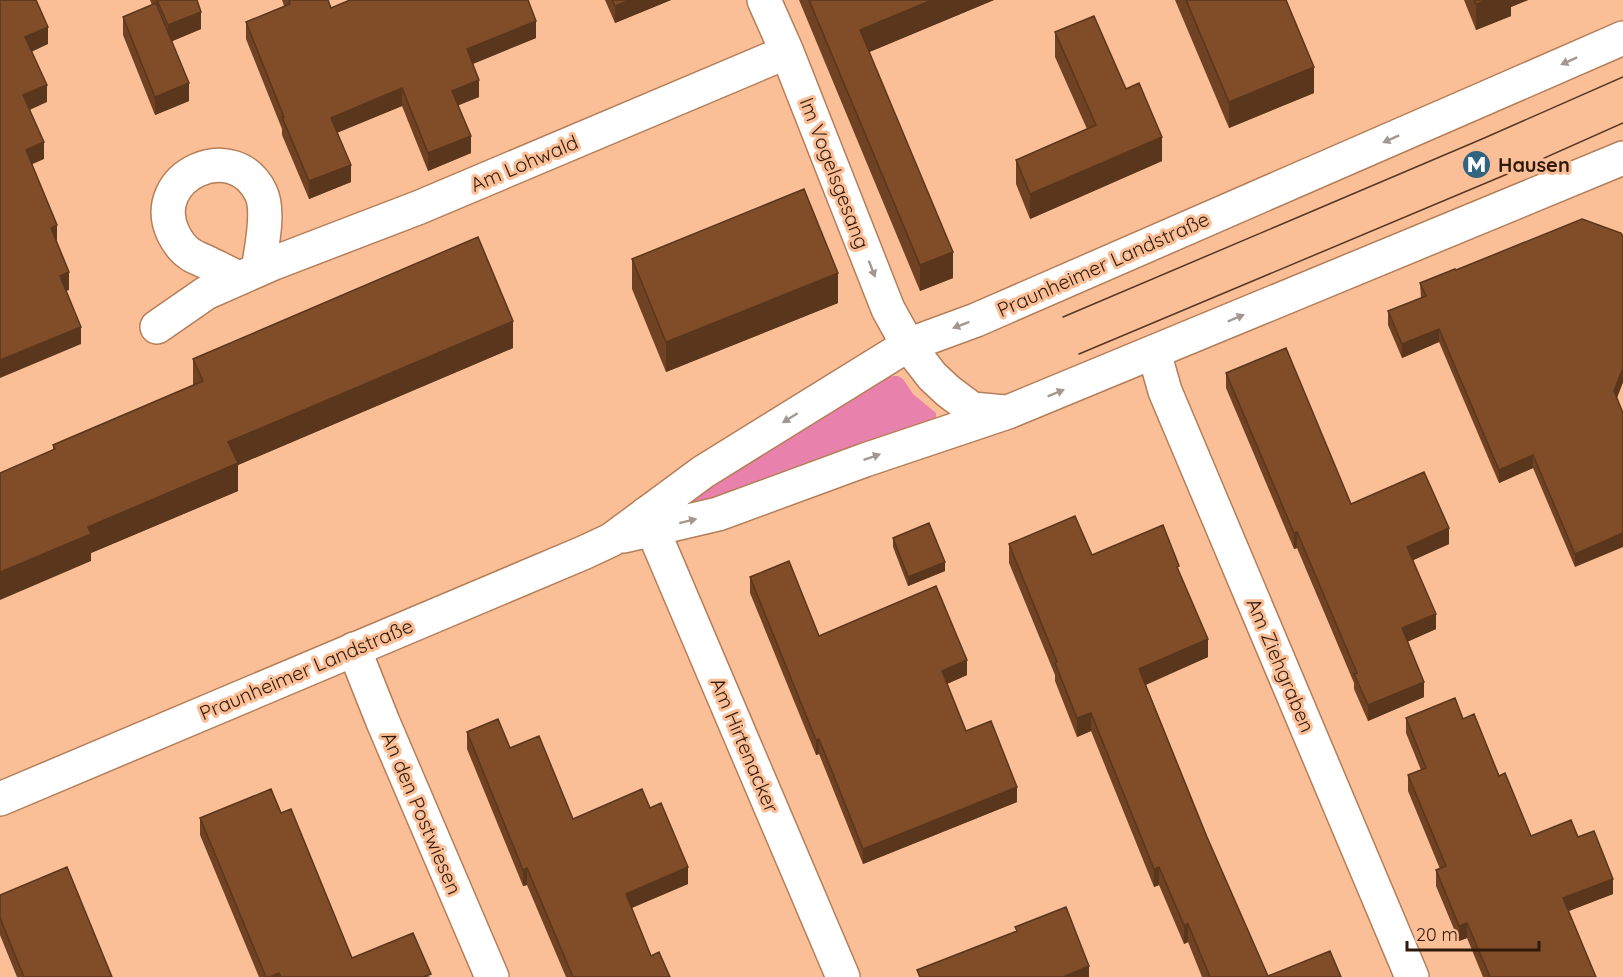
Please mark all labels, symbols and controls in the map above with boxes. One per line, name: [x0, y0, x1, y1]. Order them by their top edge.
one-way arrow: [1560, 56, 1578, 66]
street label: Im Vogelsgesang: [795, 94, 875, 252]
street label: Am Lohwald: [466, 129, 582, 197]
one-way arrow: [1381, 134, 1399, 144]
metro station icon: Hausen: [1461, 148, 1493, 180]
place label: Hausen: [1498, 152, 1570, 177]
street label: Praunheimer Landstraße: [993, 206, 1213, 322]
one-way arrow: [867, 260, 877, 278]
one-way arrow: [1228, 313, 1246, 323]
one-way arrow: [952, 321, 970, 330]
one-way arrow: [1048, 388, 1066, 398]
one-way arrow: [782, 412, 798, 423]
one-way arrow: [864, 452, 882, 462]
one-way arrow: [679, 515, 697, 525]
street label: Am Ziehgraben: [1241, 594, 1321, 736]
street label: Praunheimer Landstraße: [195, 613, 417, 725]
street label: Am Hirtenacker: [705, 674, 785, 817]
street label: An den Postwiesen: [376, 728, 468, 898]
scale bar: [1407, 914, 1539, 952]
text: 20 m: [1416, 923, 1458, 946]

